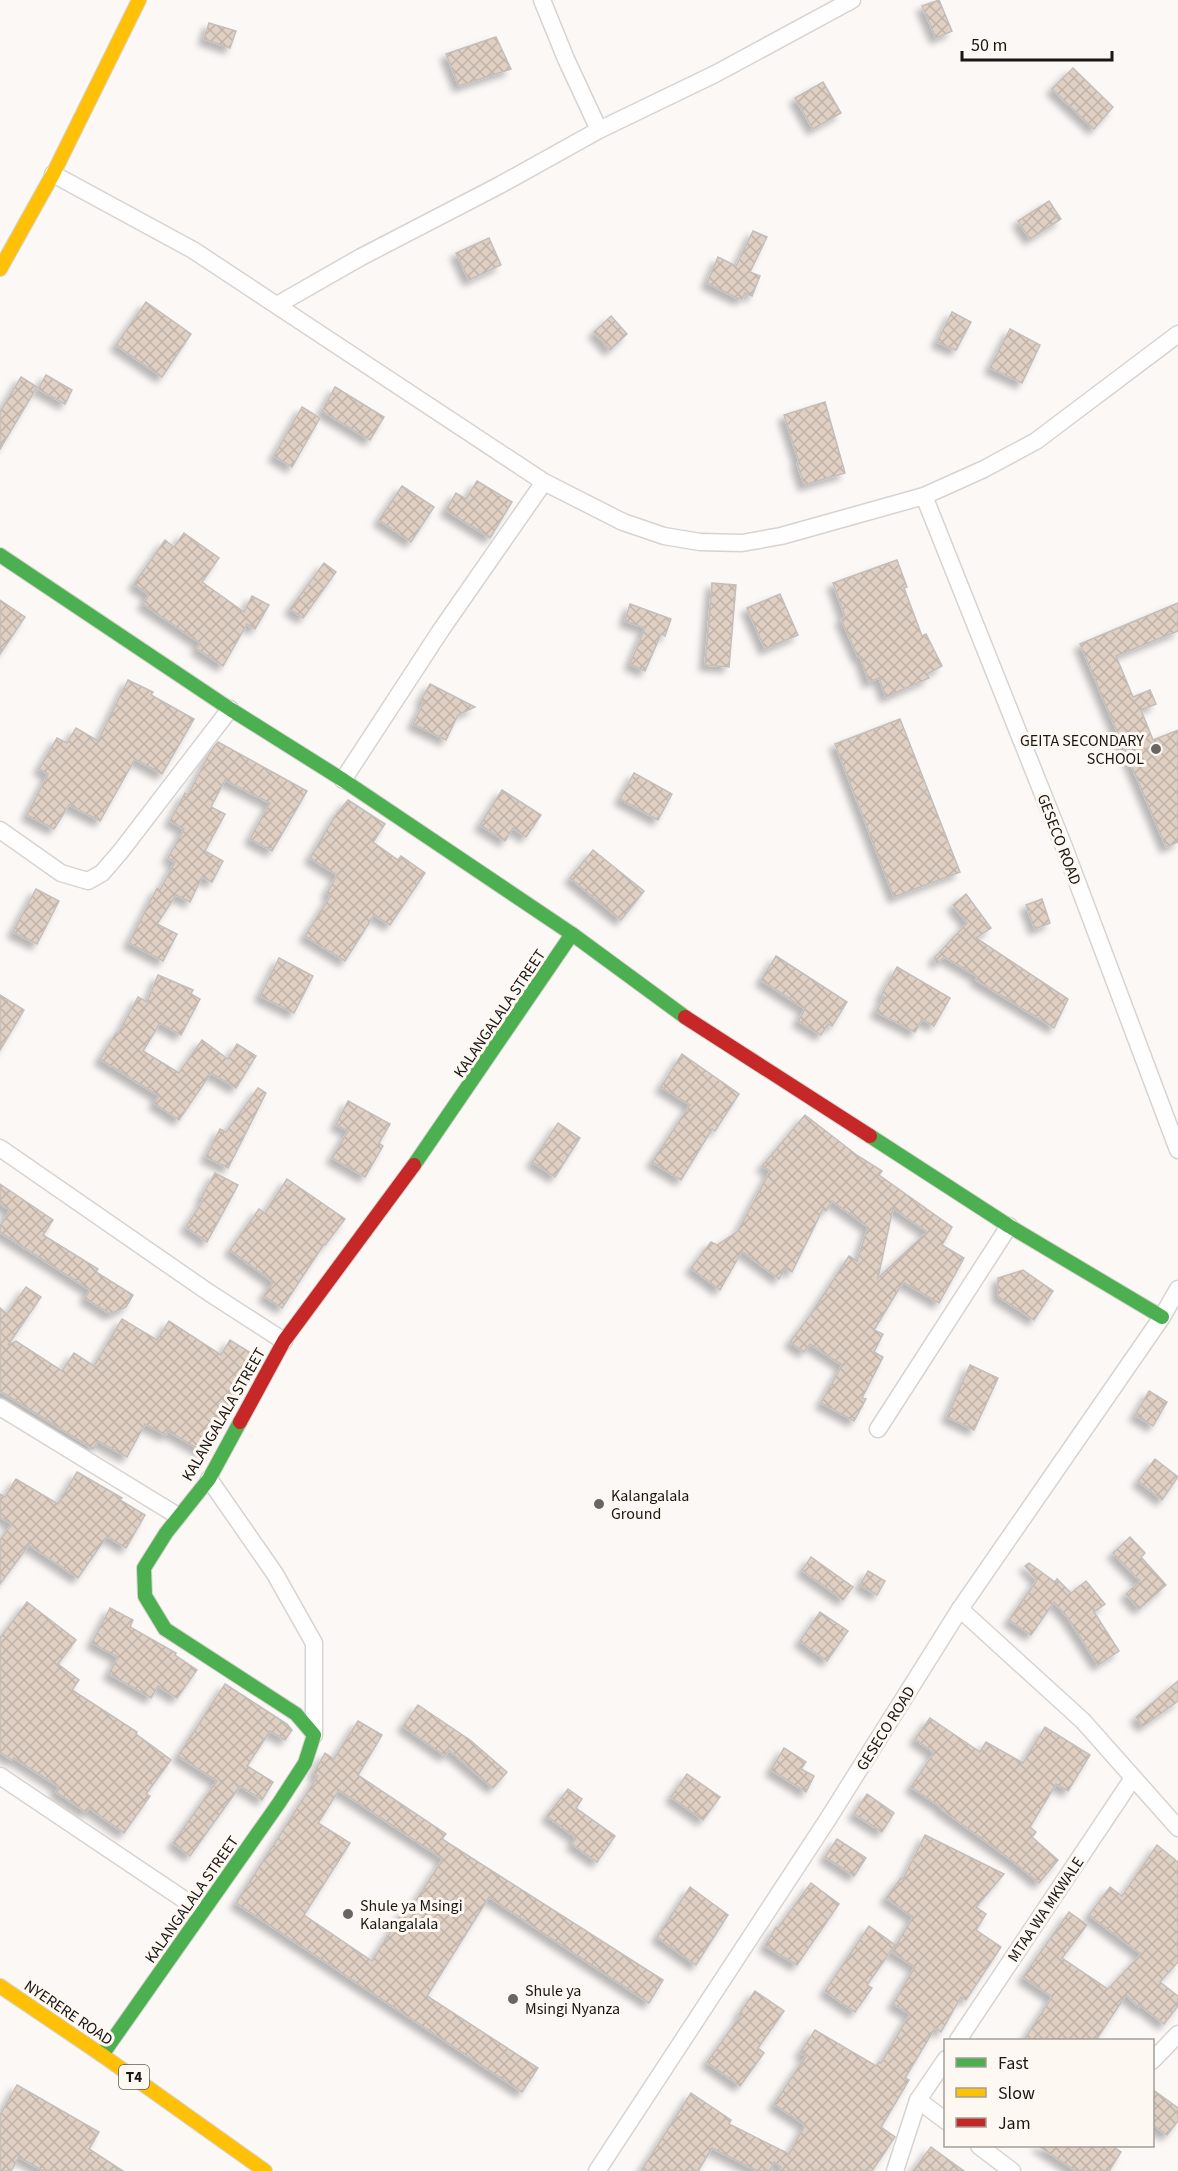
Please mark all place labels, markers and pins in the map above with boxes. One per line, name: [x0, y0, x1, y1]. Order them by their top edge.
place label: GEITA SECONDARY SCHOOL: [1020, 730, 1144, 770]
marker: GEITA SECONDARY SCHOOL: [1149, 742, 1163, 756]
place label: Kalangalala Ground: [611, 1485, 689, 1525]
marker: Kalangalala Ground: [592, 1497, 606, 1511]
place label: Shule ya Msingi Kalangalala: [360, 1895, 463, 1935]
marker: Shule ya Msingi Kalangalala: [341, 1907, 355, 1921]
place label: Shule ya Msingi Nyanza: [525, 1980, 620, 2020]
marker: Shule ya Msingi Nyanza: [506, 1992, 520, 2006]

